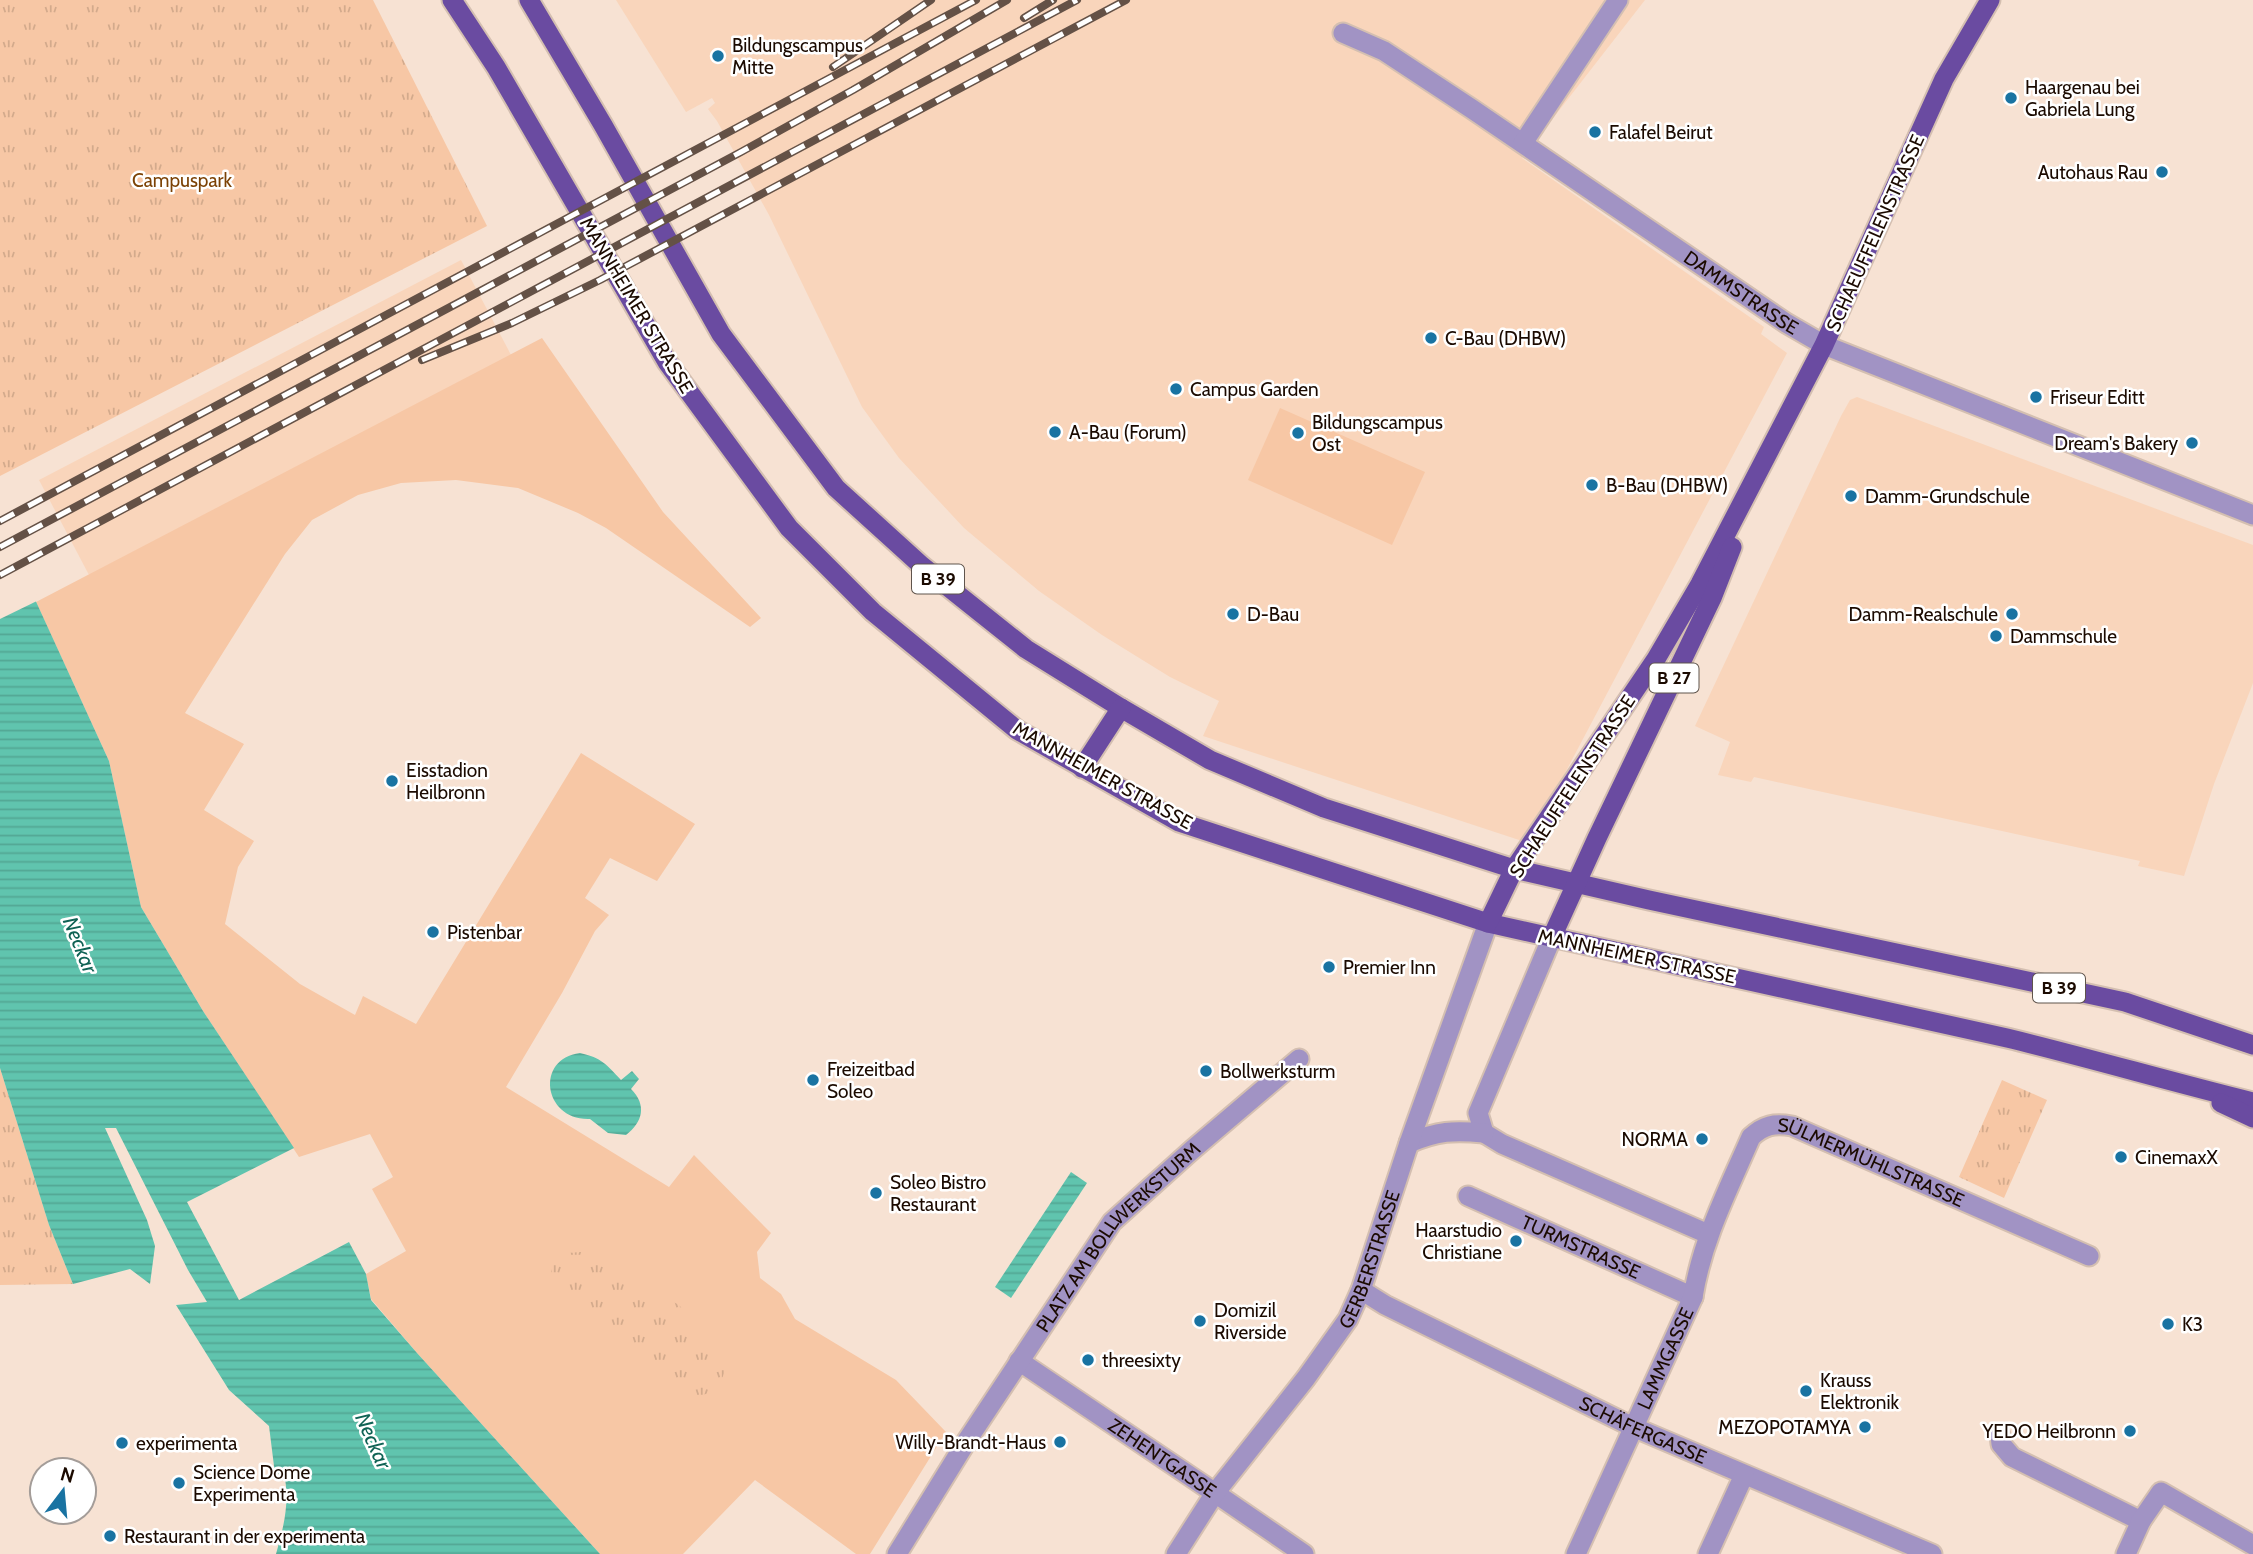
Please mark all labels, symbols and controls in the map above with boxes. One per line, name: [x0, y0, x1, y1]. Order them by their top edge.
place label: Bildungscampus Mitte: [732, 34, 863, 79]
marker: Bildungscampus Mitte: [710, 48, 726, 64]
place label: Haargenau bei Gabriela Lung: [2025, 76, 2140, 121]
marker: Haargenau bei Gabriela Lung: [2003, 90, 2019, 106]
place label: Falafel Beirut: [1609, 121, 1713, 144]
marker: Falafel Beirut: [1587, 124, 1603, 140]
street label: SCHAEUFFELENSTRASSE: [1822, 131, 1929, 335]
place label: Autohaus Rau: [2038, 161, 2148, 184]
marker: Autohaus Rau: [2154, 164, 2170, 180]
park label: Campuspark: [132, 169, 233, 192]
street label: MANNHEIMER STRASSE: [575, 213, 698, 397]
street label: DAMMSTRASSE: [1679, 246, 1802, 340]
place label: C-Bau (DHBW): [1445, 327, 1566, 350]
marker: C-Bau (DHBW): [1423, 330, 1439, 346]
place label: Campus Garden: [1190, 378, 1319, 401]
marker: Campus Garden: [1168, 381, 1184, 397]
place label: Friseur Editt: [2050, 386, 2145, 409]
marker: Friseur Editt: [2028, 389, 2044, 405]
place label: Bildungscampus Ost: [1312, 411, 1443, 456]
place label: A-Bau (Forum): [1069, 421, 1187, 444]
marker: A-Bau (Forum): [1047, 424, 1063, 440]
marker: Bildungscampus Ost: [1290, 425, 1306, 441]
place label: Dream's Bakery: [2054, 432, 2178, 455]
marker: Dream's Bakery: [2184, 435, 2200, 451]
place label: B-Bau (DHBW): [1606, 474, 1728, 497]
marker: B-Bau (DHBW): [1584, 477, 1600, 493]
place label: Damm-Grundschule: [1865, 485, 2030, 508]
marker: Damm-Grundschule: [1843, 488, 1859, 504]
road number: B 39: [912, 564, 964, 594]
place label: D-Bau: [1247, 603, 1299, 626]
place label: Damm-Realschule: [1849, 603, 1998, 626]
marker: D-Bau: [1225, 606, 1241, 622]
marker: Damm-Realschule: [2004, 606, 2020, 622]
place label: Dammschule: [2010, 625, 2117, 648]
marker: Dammschule: [1988, 628, 2004, 644]
road number: B 27: [1650, 664, 1698, 692]
street label: SCHAEUFFELENSTRASSE: [1505, 691, 1640, 882]
street label: MANNHEIMER STRASSE: [1009, 717, 1196, 834]
place label: Eisstadion Heilbronn: [406, 759, 488, 804]
marker: Eisstadion Heilbronn: [384, 773, 400, 789]
water label: Neckar: [58, 913, 104, 978]
place label: Pistenbar: [447, 921, 522, 944]
marker: Pistenbar: [425, 924, 441, 940]
street label: MANNHEIMER STRASSE: [1536, 924, 1738, 989]
place label: Premier Inn: [1343, 956, 1436, 979]
marker: Premier Inn: [1321, 959, 1337, 975]
road number: B 39: [2033, 973, 2085, 1002]
place label: Freizeitbad Soleo: [827, 1058, 915, 1103]
place label: Bollwerksturm: [1220, 1060, 1335, 1083]
marker: Bollwerksturm: [1198, 1063, 1214, 1079]
marker: Freizeitbad Soleo: [805, 1072, 821, 1088]
street label: SÜLMERMÜHLSTRASSE: [1777, 1114, 1968, 1212]
place label: NORMA: [1621, 1128, 1688, 1151]
marker: NORMA: [1694, 1131, 1710, 1147]
street label: PLATZ AM BOLLWERKSTURM: [1031, 1137, 1205, 1337]
place label: CinemaxX: [2135, 1146, 2218, 1169]
marker: CinemaxX: [2113, 1149, 2129, 1165]
place label: Soleo Bistro Restaurant: [890, 1171, 986, 1216]
marker: Soleo Bistro Restaurant: [868, 1185, 884, 1201]
street label: GERBERSTRASSE: [1334, 1187, 1405, 1333]
street label: TURMSTRASSE: [1518, 1211, 1644, 1284]
place label: Haarstudio Christiane: [1415, 1219, 1502, 1264]
marker: Haarstudio Christiane: [1508, 1233, 1524, 1249]
place label: Domizil Riverside: [1214, 1299, 1287, 1344]
street label: LAMMGASSE: [1632, 1304, 1699, 1413]
marker: Domizil Riverside: [1192, 1313, 1208, 1329]
place label: K3: [2182, 1313, 2203, 1336]
marker: K3: [2160, 1316, 2176, 1332]
place label: threesixty: [1102, 1349, 1181, 1372]
marker: threesixty: [1080, 1352, 1096, 1368]
place label: Krauss Elektronik: [1820, 1369, 1899, 1414]
marker: Krauss Elektronik: [1798, 1383, 1814, 1399]
street label: SCHÄFERGASSE: [1575, 1391, 1710, 1469]
water label: Neckar: [350, 1409, 397, 1474]
street label: ZEHENTGASSE: [1104, 1414, 1221, 1503]
place label: MEZOPOTAMYA: [1718, 1416, 1851, 1439]
marker: MEZOPOTAMYA: [1857, 1419, 1873, 1435]
place label: YEDO Heilbronn: [1982, 1420, 2116, 1443]
marker: YEDO Heilbronn: [2122, 1423, 2138, 1439]
place label: Willy-Brandt-Haus: [896, 1431, 1046, 1454]
place label: experimenta: [136, 1432, 237, 1455]
marker: Willy-Brandt-Haus: [1052, 1434, 1068, 1450]
marker: experimenta: [114, 1435, 130, 1451]
north arrow: [28, 1456, 98, 1526]
place label: Science Dome Experimenta: [193, 1461, 310, 1506]
text: N: [58, 1462, 77, 1488]
marker: Science Dome Experimenta: [171, 1475, 187, 1491]
place label: Restaurant in der experimenta: [124, 1525, 365, 1548]
marker: Restaurant in der experimenta: [102, 1528, 118, 1544]

